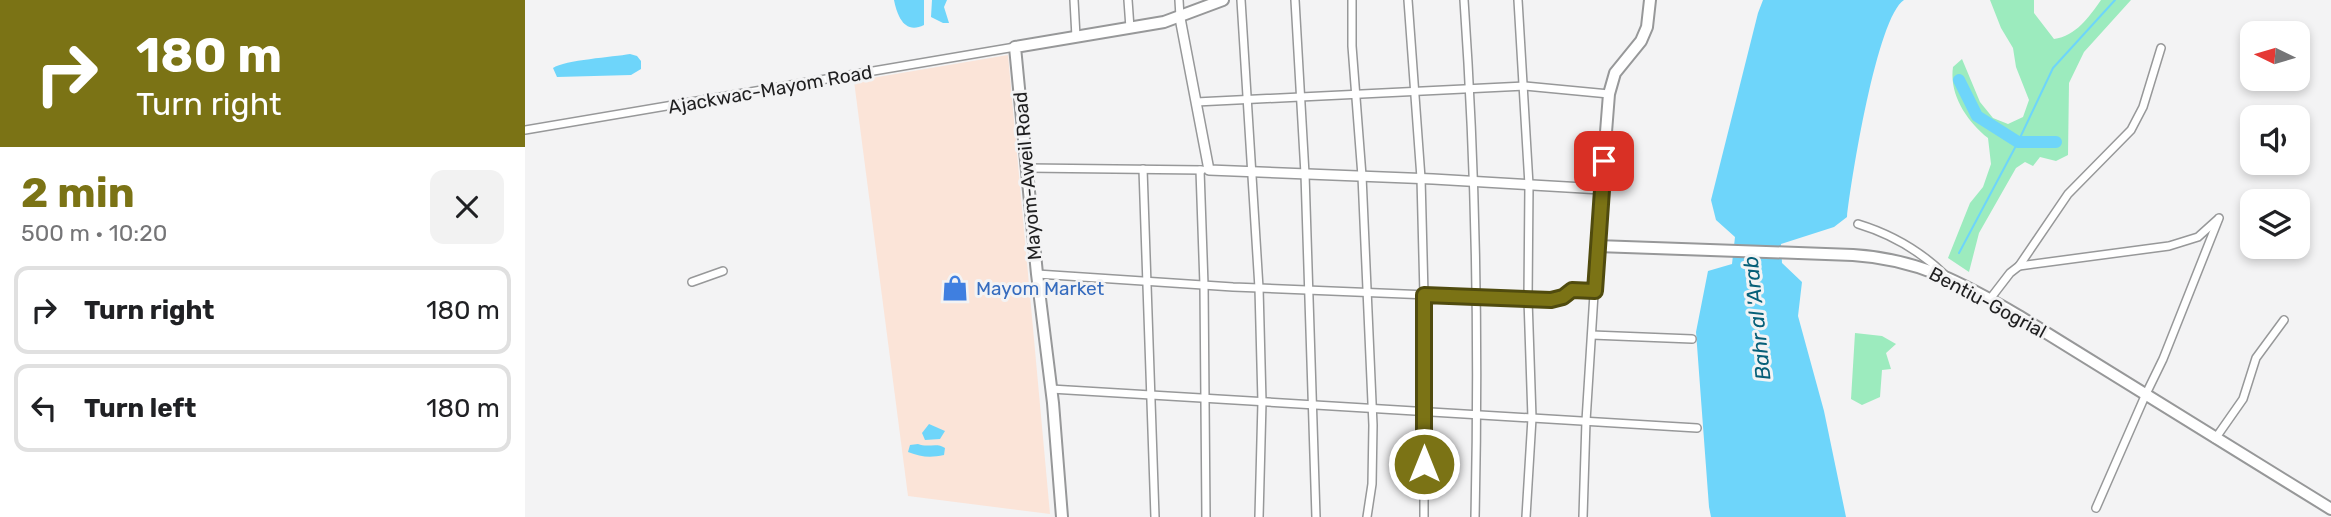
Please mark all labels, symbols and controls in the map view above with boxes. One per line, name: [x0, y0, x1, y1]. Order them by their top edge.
north arrow: [2240, 21, 2310, 91]
map controls: [2240, 21, 2310, 259]
text: 180 m: [136, 26, 282, 84]
icon: right: [21, 28, 112, 119]
street label: Ajackwac-Mayom Road: [666, 60, 874, 119]
text: Turn right: [136, 85, 281, 123]
street label: Mayom-Aweil Road: [1009, 91, 1046, 261]
button: sound: [2240, 105, 2310, 175]
pin: [1574, 131, 1634, 191]
icon: arrive: [1585, 142, 1623, 180]
text: 2 min: [21, 168, 135, 218]
button: close: [430, 170, 504, 244]
button: layers: [2240, 189, 2310, 259]
text: 500 m · 10:20: [21, 219, 167, 247]
water label: Bahr al 'Arab: [1738, 255, 1775, 381]
street label: Bentiu-Gogrial: [1925, 262, 2050, 343]
shop icon: Mayom Market: [940, 273, 970, 303]
place label: Mayom Market: [976, 277, 1105, 300]
icon: right: [25, 291, 63, 329]
text: Turn right: [84, 295, 214, 326]
text: 180 m: [426, 295, 500, 326]
icon: left: [25, 389, 63, 427]
text: Turn left: [84, 393, 196, 424]
text: 180 m: [426, 393, 500, 424]
position arrow: [1387, 427, 1461, 501]

